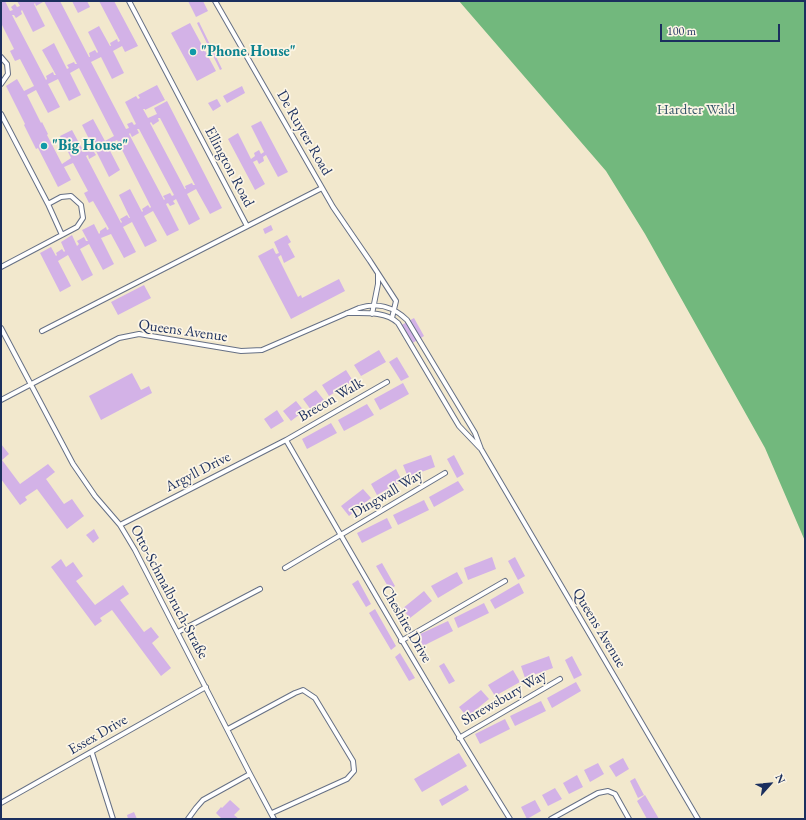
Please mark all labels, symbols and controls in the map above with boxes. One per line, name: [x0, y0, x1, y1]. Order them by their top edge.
scale bar: [662, 16, 782, 42]
text: 100 m: [667, 23, 696, 39]
place label: "Phone House": [201, 43, 296, 61]
marker: "Phone House": [188, 47, 198, 57]
street label: De Ruyter Road: [272, 87, 336, 179]
park label: Hardter Wald: [657, 101, 735, 119]
street label: Ellington Road: [200, 124, 258, 210]
place label: "Big House": [52, 137, 128, 155]
marker: "Big House": [39, 141, 49, 151]
street label: Queens Avenue: [137, 316, 229, 346]
street label: Brecon Walk: [295, 374, 367, 426]
street label: Argyll Drive: [162, 448, 234, 496]
street label: Dingwall Way: [348, 466, 426, 522]
street label: Otto-Schmalbruch-Straße: [126, 522, 212, 662]
street label: Cheshire Drive: [377, 582, 435, 666]
street label: Queens Avenue: [568, 585, 630, 671]
street label: Shrewsbury Way: [458, 666, 550, 730]
street label: Essex Drive: [65, 711, 131, 759]
north arrow: [750, 764, 790, 804]
text: N: [772, 771, 789, 786]

